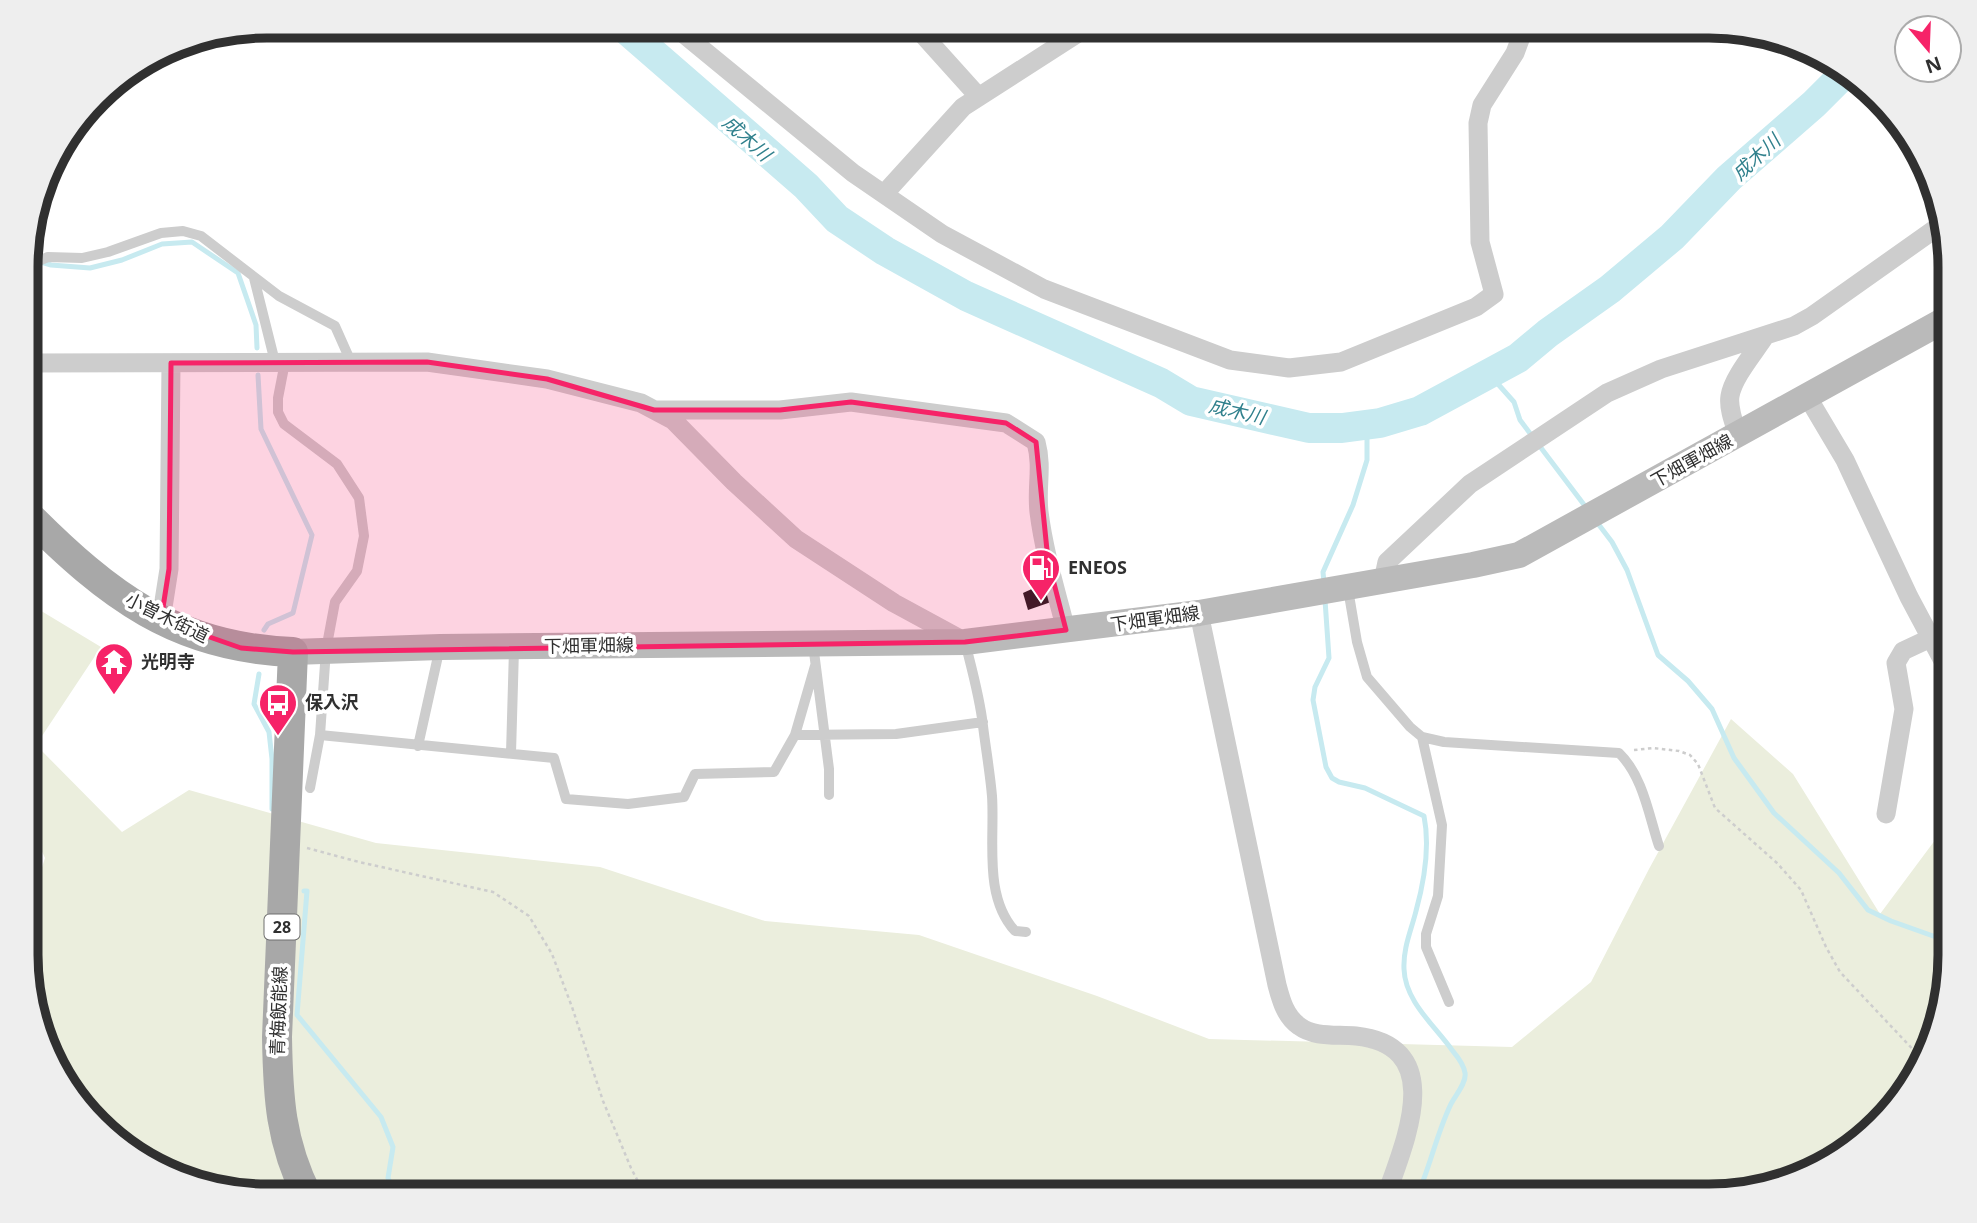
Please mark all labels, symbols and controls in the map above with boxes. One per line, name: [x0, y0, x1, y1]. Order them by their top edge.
north arrow: [1893, 14, 1963, 84]
text: N: [1922, 50, 1945, 80]
water label: 成木川: [717, 109, 778, 168]
water label: 成木川: [1726, 127, 1787, 186]
water label: 成木川: [1206, 392, 1270, 431]
street label: 下畑軍畑線: [1646, 428, 1737, 492]
fuel station icon: ENEOS: [1020, 547, 1062, 602]
place label: ENEOS: [1068, 555, 1127, 579]
street label: 小曽木街道: [122, 587, 213, 648]
street label: 下畑軍畑線: [1109, 600, 1201, 636]
street label: 下畑軍畑線: [544, 632, 634, 658]
temple icon: 光明寺: [93, 641, 135, 696]
place label: 光明寺: [141, 649, 195, 673]
bus stop icon: 保入沢: [257, 682, 299, 737]
place label: 保入沢: [305, 690, 359, 714]
road number: 28: [264, 914, 300, 939]
street label: 青梅飯能線: [264, 966, 292, 1056]

